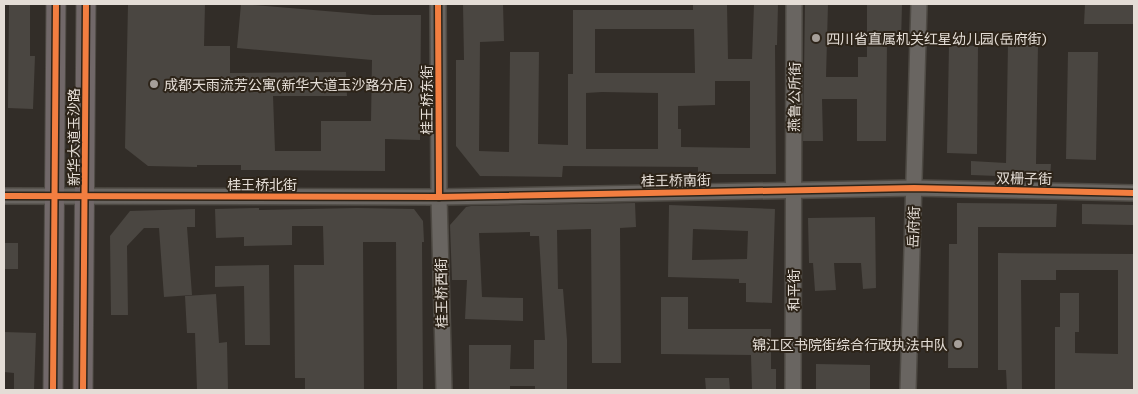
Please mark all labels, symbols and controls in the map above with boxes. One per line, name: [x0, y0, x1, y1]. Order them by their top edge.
place label: 四川省直属机关红星幼儿园(岳府街): [826, 30, 1047, 47]
marker: 四川省直属机关红星幼儿园(岳府街): [810, 32, 822, 44]
street label: 燕鲁公所街: [785, 62, 803, 132]
street label: 桂王桥东街: [418, 65, 435, 135]
place label: 成都天雨流芳公寓(新华大道玉沙路分店): [164, 76, 413, 93]
marker: 成都天雨流芳公寓(新华大道玉沙路分店): [148, 78, 160, 90]
street label: 新华大道玉沙路: [65, 88, 82, 186]
street label: 双栅子街: [996, 169, 1052, 187]
street label: 桂王桥南街: [641, 171, 711, 189]
street label: 桂王桥北街: [227, 176, 297, 193]
street label: 岳府街: [904, 206, 922, 248]
street label: 桂王桥西街: [432, 258, 450, 328]
street label: 和平街: [785, 269, 802, 311]
place label: 锦江区书院街综合行政执法中队: [752, 336, 948, 353]
marker: 锦江区书院街综合行政执法中队: [952, 338, 964, 350]

